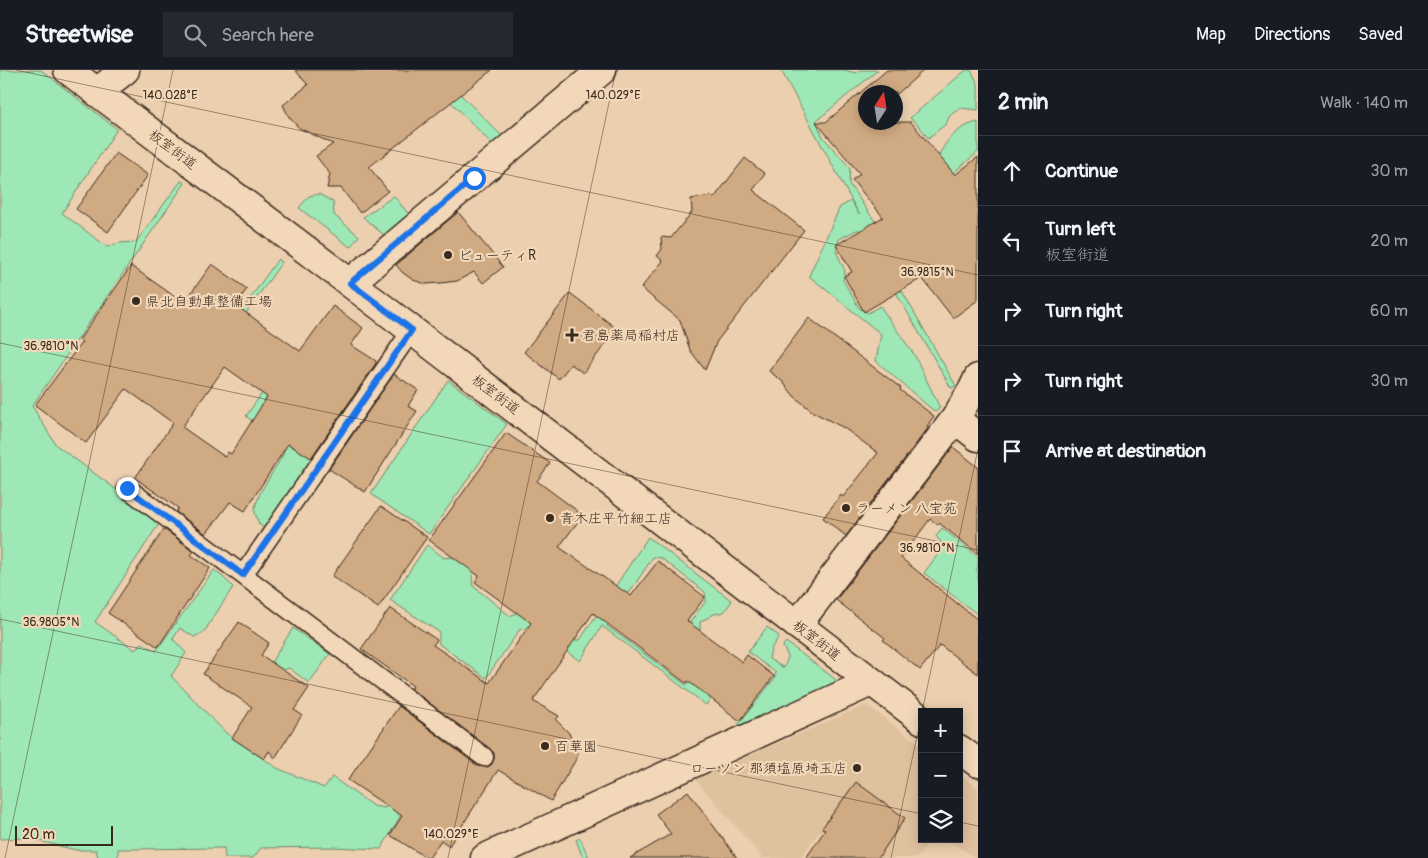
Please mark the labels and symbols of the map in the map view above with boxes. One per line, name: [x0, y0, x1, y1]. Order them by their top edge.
north arrow: [858, 85, 903, 130]
text: 140.028°E: [143, 88, 197, 103]
text: 140.029°E: [585, 88, 641, 103]
street label: 板室街道: [145, 126, 200, 173]
route start: [463, 167, 486, 190]
place label: ビューティR: [458, 247, 536, 264]
marker: ビューティR: [442, 249, 454, 261]
text: 36.9815°N: [900, 265, 954, 280]
place label: 県北自動車整備工場: [146, 293, 272, 310]
marker: 県北自動車整備工場: [130, 295, 142, 307]
place label: 君島薬局稲村店: [582, 327, 680, 344]
marker: 君島薬局稲村店: [566, 329, 578, 341]
text: 36.9810°N: [24, 339, 78, 354]
street label: 板室街道: [468, 371, 523, 418]
route end: [116, 477, 139, 500]
place label: ラーメン 八宝苑: [856, 500, 957, 517]
marker: ラーメン 八宝苑: [840, 502, 852, 514]
place label: 青木庄平竹細工店: [560, 510, 672, 527]
marker: 青木庄平竹細工店: [544, 512, 556, 524]
text: 36.9810°N: [900, 541, 954, 556]
text: 36.9805°N: [23, 615, 79, 630]
street label: 板室街道: [789, 616, 844, 664]
place label: 百華園: [555, 738, 597, 755]
marker: 百華園: [539, 740, 551, 752]
place label: ローソン 那須塩原埼玉店: [690, 760, 847, 777]
marker: ローソン 那須塩原埼玉店: [851, 762, 863, 774]
scale bar: [15, 823, 112, 846]
text: 140.029°E: [423, 827, 479, 842]

